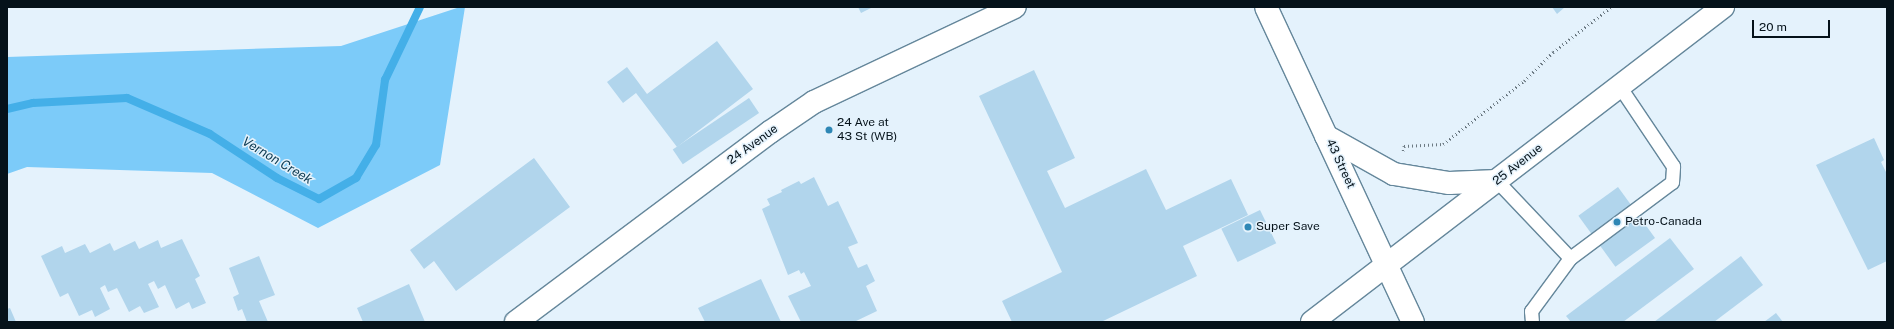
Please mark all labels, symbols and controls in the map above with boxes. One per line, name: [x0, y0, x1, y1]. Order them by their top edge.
scale bar: [1754, 12, 1832, 38]
text: 20 m: [1759, 20, 1787, 34]
place label: 24 Ave at 43 St (WB): [837, 116, 897, 144]
street label: 24 Avenue: [725, 122, 781, 168]
marker: 24 Ave at 43 St (WB): [824, 125, 834, 135]
water label: Vernon Creek: [239, 134, 315, 188]
street label: 43 Street: [1322, 137, 1358, 191]
street label: 25 Avenue: [1490, 141, 1546, 189]
place label: Petro-Canada: [1625, 215, 1702, 229]
marker: Petro-Canada: [1612, 217, 1622, 227]
place label: Super Save: [1256, 220, 1320, 234]
marker: Super Save: [1243, 222, 1253, 232]

